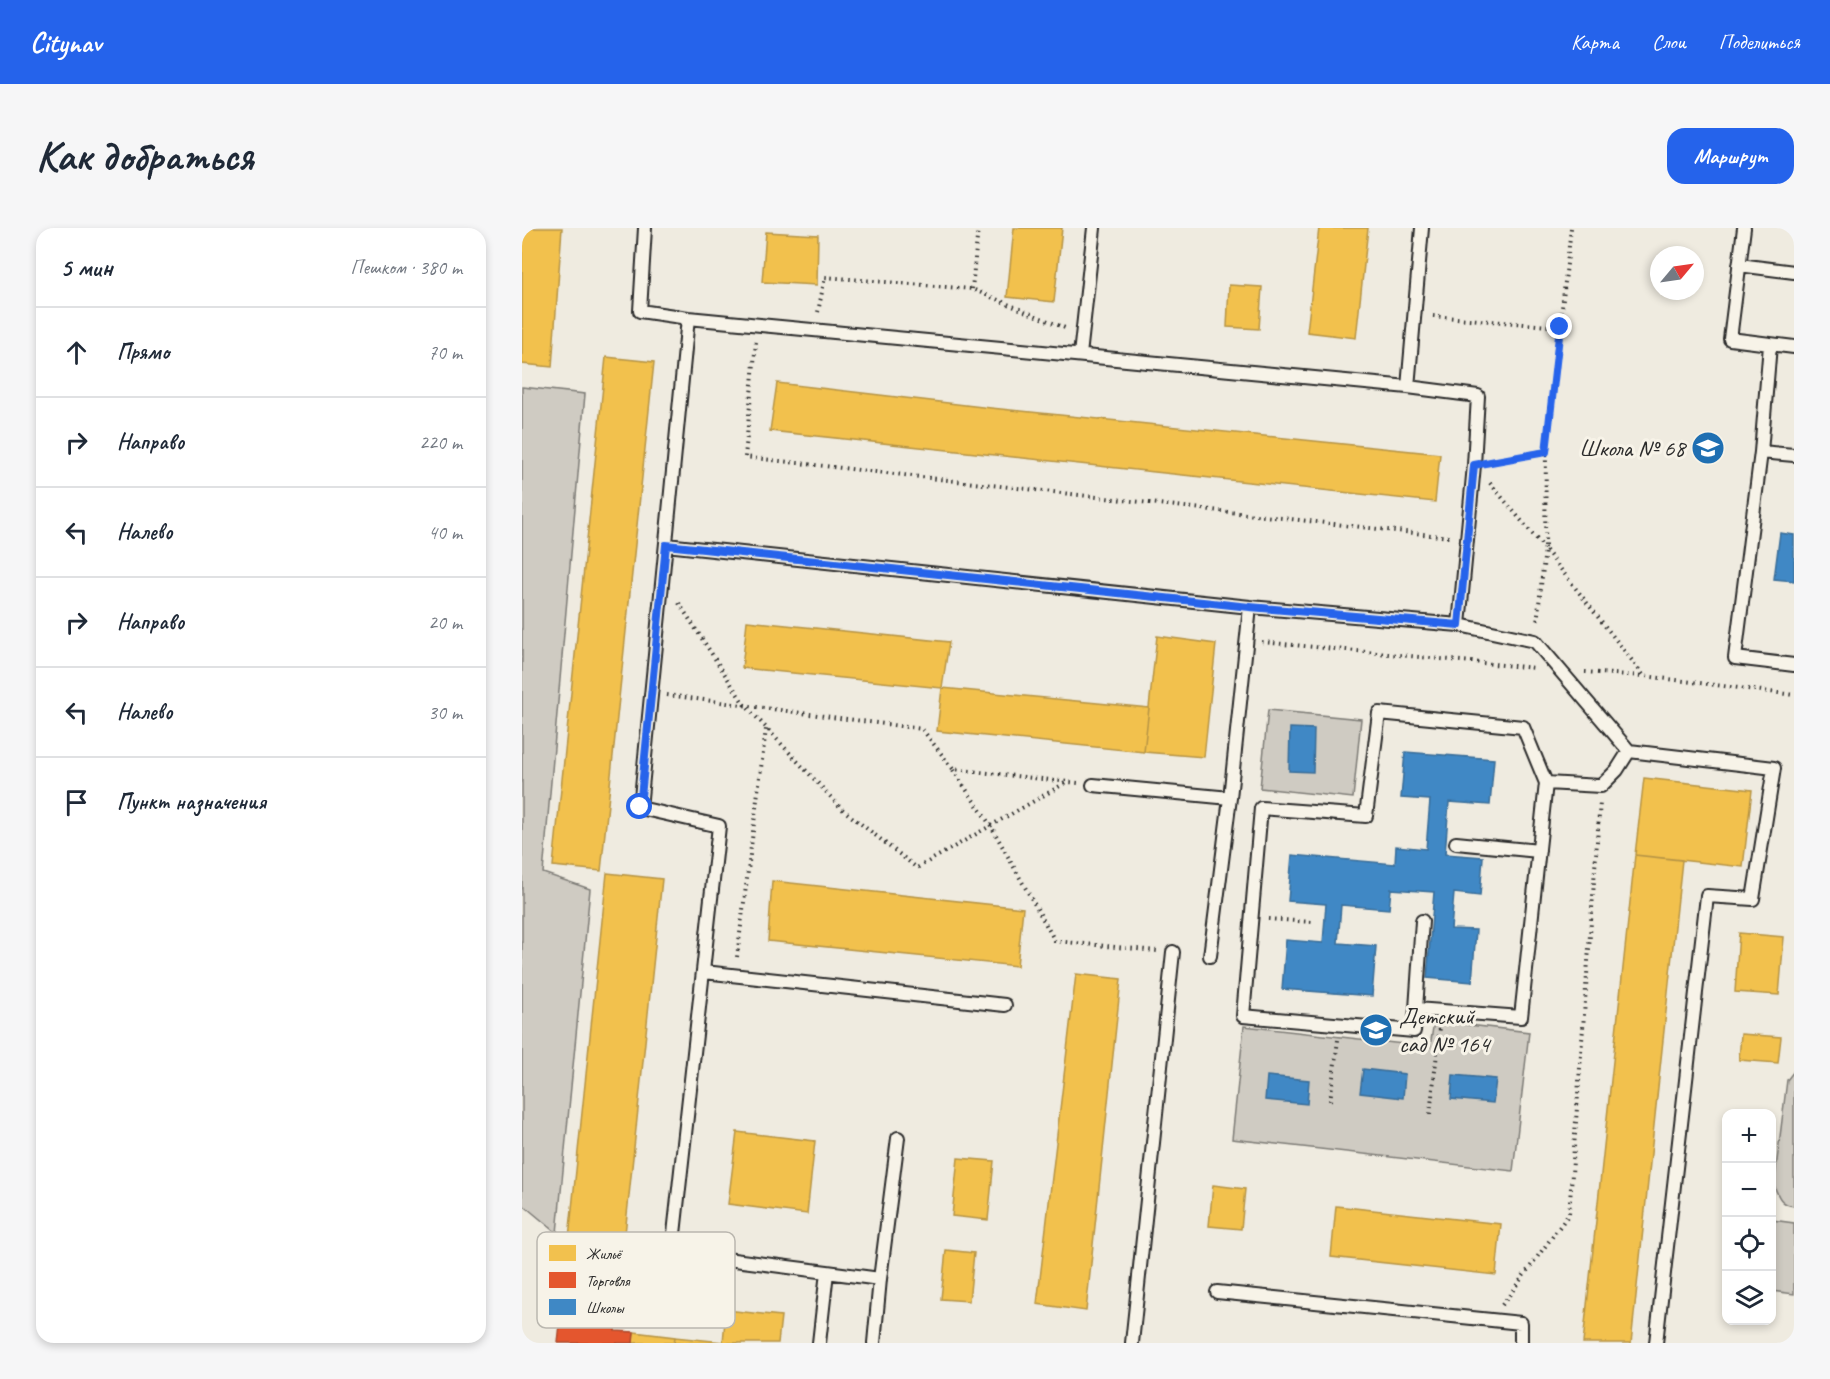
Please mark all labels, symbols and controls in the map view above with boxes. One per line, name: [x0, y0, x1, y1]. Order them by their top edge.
text: Citynav: [30, 25, 101, 60]
text: Карта: [1571, 29, 1619, 55]
text: Слои: [1652, 29, 1686, 55]
text: Поделиться: [1719, 29, 1800, 55]
button: Маршрут: [1667, 128, 1794, 184]
text: Как добраться: [36, 130, 253, 183]
north arrow: [1650, 246, 1704, 300]
text: 5 мин: [60, 251, 112, 284]
text: Пешком · 380 m: [350, 255, 462, 280]
route end: [1546, 313, 1572, 339]
icon: ahead: [60, 336, 93, 369]
text: Прямо: [117, 338, 169, 366]
text: 70 m: [428, 340, 462, 365]
icon: right: [60, 426, 93, 459]
text: Направо: [117, 428, 184, 456]
text: 220 m: [419, 430, 462, 455]
school or university icon: Школа № 68: [1690, 430, 1726, 466]
place label: Школа № 68: [1579, 433, 1687, 463]
icon: left: [60, 516, 93, 549]
text: Налево: [117, 518, 173, 546]
text: 40 m: [428, 520, 462, 545]
icon: right: [60, 606, 93, 639]
text: Направо: [117, 608, 184, 636]
text: 20 m: [428, 610, 462, 635]
icon: left: [60, 696, 93, 729]
text: Налево: [117, 698, 173, 726]
text: 30 m: [428, 700, 462, 725]
icon: arrive: [60, 786, 93, 819]
text: Пункт назначения: [117, 788, 266, 816]
route start: [626, 793, 652, 819]
place label: Детский сад № 164: [1399, 1001, 1492, 1059]
school or university icon: Детский сад № 164: [1358, 1012, 1394, 1048]
map controls: [1722, 1109, 1776, 1325]
button: +: [1722, 1109, 1776, 1163]
button: −: [1722, 1163, 1776, 1217]
button: locate: [1722, 1217, 1776, 1271]
legend: [537, 1232, 735, 1328]
text: Жильё: [586, 1244, 624, 1264]
text: Торговля: [586, 1271, 631, 1291]
button: layers: [1722, 1271, 1776, 1325]
text: Школы: [586, 1298, 625, 1318]

